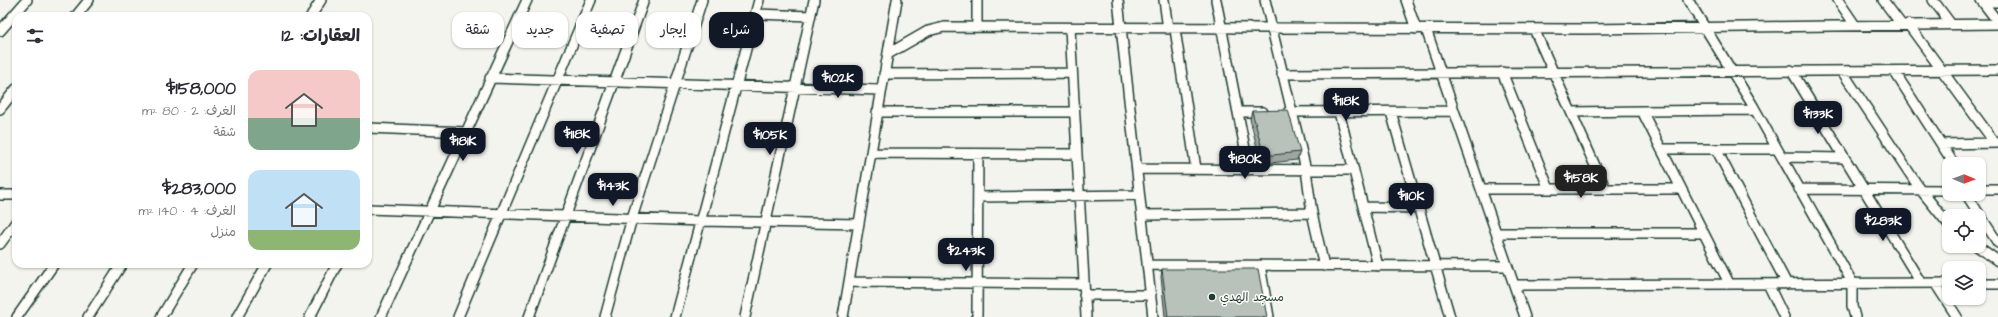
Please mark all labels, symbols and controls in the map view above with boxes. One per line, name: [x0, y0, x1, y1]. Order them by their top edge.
chip: شقة: [452, 12, 504, 48]
chip: جديد: [512, 12, 568, 48]
chip: تصفية: [576, 12, 638, 48]
chip: إيجار: [646, 12, 701, 48]
chip: شراء: [709, 12, 764, 48]
text: العقارات: 12: [281, 24, 360, 48]
icon: filters: [24, 25, 46, 47]
pin: $102K: [810, 65, 866, 99]
text: $102K: [822, 69, 854, 87]
text: $158,000: [166, 77, 236, 101]
icon: home: [280, 86, 328, 134]
pin: $118K: [1318, 88, 1374, 122]
text: $118K: [1333, 92, 1359, 110]
pin: $133K: [1790, 101, 1846, 135]
text: الغرف: 2 · 80 m²: [142, 102, 236, 120]
text: $133K: [1803, 105, 1833, 123]
pin: $118K: [549, 121, 605, 155]
pin: $105K: [742, 122, 798, 156]
text: شقة: [213, 123, 236, 141]
text: $118K: [564, 125, 590, 143]
text: $105K: [753, 126, 787, 144]
pin: $181K: [435, 128, 491, 162]
text: $181K: [450, 132, 476, 150]
pin: $180K: [1217, 146, 1273, 180]
text: $180K: [1228, 150, 1262, 168]
north arrow: [1942, 157, 1986, 201]
map controls: [1942, 157, 1986, 305]
pin: $158K: [1553, 165, 1609, 199]
text: $158K: [1564, 169, 1598, 187]
pin: $143K: [585, 173, 641, 207]
text: $283,000: [162, 177, 236, 201]
text: $143K: [597, 177, 629, 195]
pin: $110K: [1383, 183, 1439, 217]
icon: home: [280, 186, 328, 234]
text: $110K: [1398, 187, 1424, 205]
text: الغرف: 4 · 140 m²: [139, 202, 236, 220]
pin: $283K: [1855, 208, 1911, 242]
button: locate: [1942, 209, 1986, 253]
text: $283K: [1864, 212, 1902, 230]
text: منزل: [210, 223, 236, 241]
pin: $243K: [938, 238, 994, 272]
text: $243K: [947, 242, 985, 260]
button: layers: [1942, 261, 1986, 305]
place label: مسجد الهدي: [1220, 289, 1284, 306]
marker: مسجد الهدي: [1207, 292, 1217, 302]

